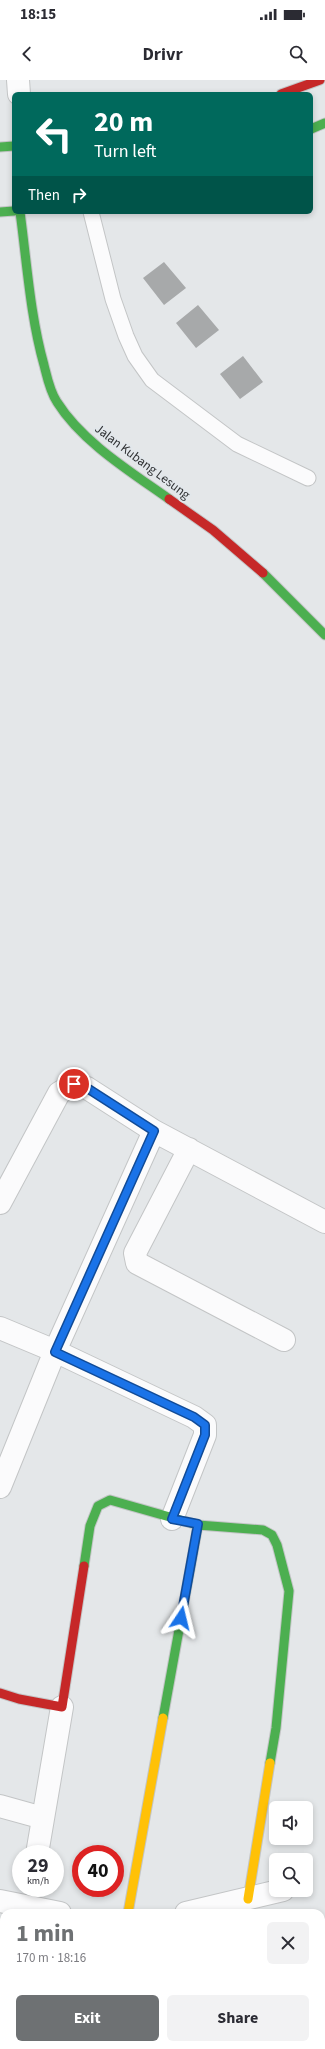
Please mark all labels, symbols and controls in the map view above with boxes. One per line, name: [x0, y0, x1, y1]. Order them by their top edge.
text: 18:15: [20, 4, 56, 25]
text: Drivr: [142, 42, 183, 67]
icon: back: [16, 43, 38, 65]
icon: search: [287, 43, 309, 65]
text: 20 m: [94, 102, 153, 142]
icon: left: [28, 108, 80, 160]
text: Turn left: [94, 139, 156, 164]
icon: right: [68, 184, 90, 206]
text: Then: [28, 185, 60, 206]
street label: Jalan Kubang Lesung: [91, 420, 194, 504]
pin: [57, 1067, 91, 1101]
icon: arrive: [63, 1073, 85, 1095]
position arrow: [160, 1597, 202, 1639]
map controls: [269, 1801, 313, 1897]
button: sound: [269, 1801, 313, 1845]
speed limit sign: 40: [72, 1845, 124, 1897]
text: 29: [27, 1852, 49, 1880]
button: search: [269, 1853, 313, 1897]
text: km/h: [27, 1874, 49, 1888]
text: 1 min: [16, 1916, 74, 1951]
button: close: [267, 1922, 309, 1964]
text: 170 m · 18:16: [16, 1949, 86, 1967]
button: Exit: [16, 1995, 159, 2041]
button: Share: [167, 1995, 309, 2041]

